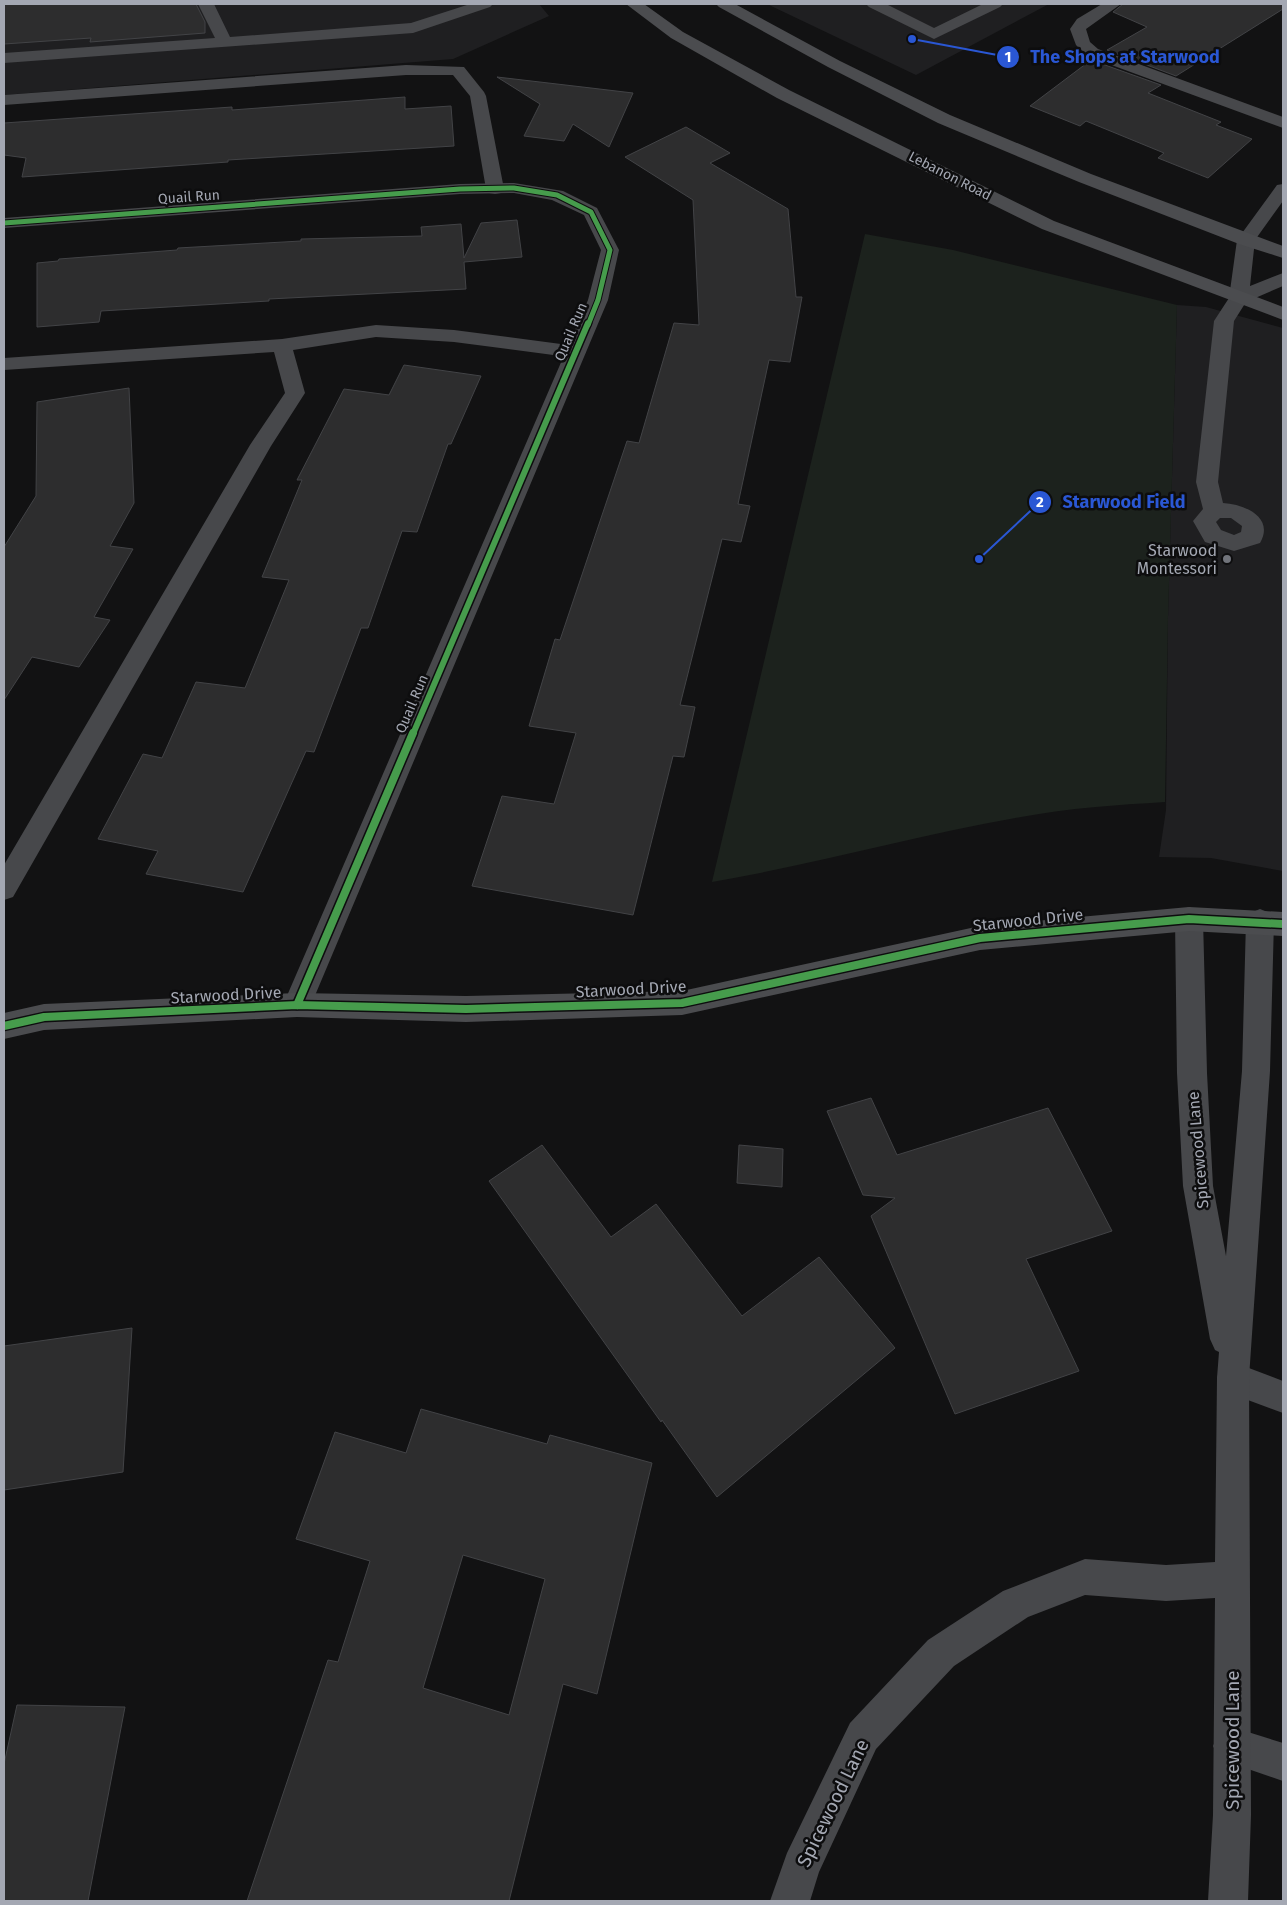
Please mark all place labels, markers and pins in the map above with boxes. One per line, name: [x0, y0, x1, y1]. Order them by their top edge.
callout: The Shops at Starwood: [995, 41, 1230, 74]
callout: Starwood Field: [1028, 485, 1196, 518]
place label: Starwood Montessori: [1137, 541, 1217, 578]
marker: Starwood Montessori: [1221, 553, 1233, 565]

